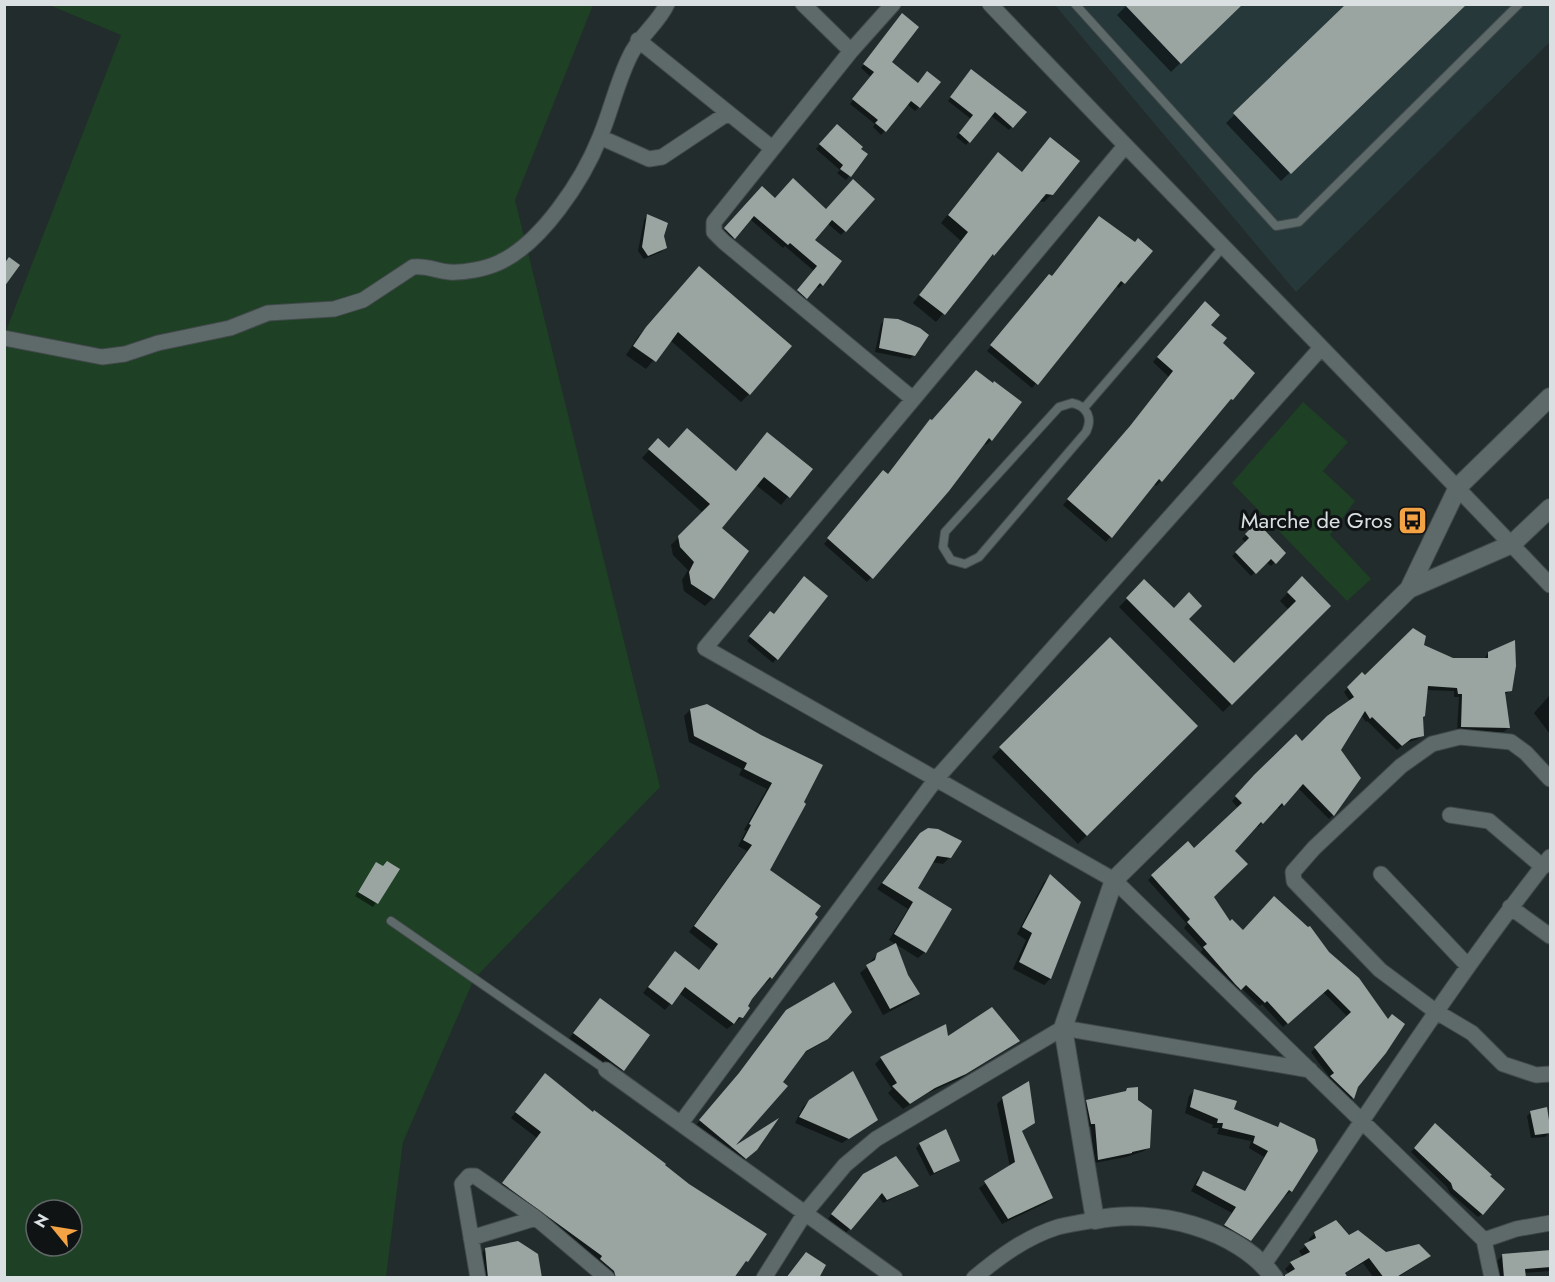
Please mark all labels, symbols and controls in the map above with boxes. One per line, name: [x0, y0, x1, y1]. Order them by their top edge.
place label: Marche de Gros: [1241, 504, 1392, 536]
bus stop icon: Marche de Gros: [1397, 504, 1429, 536]
north arrow: [24, 1198, 84, 1258]
text: N: [28, 1209, 55, 1232]

